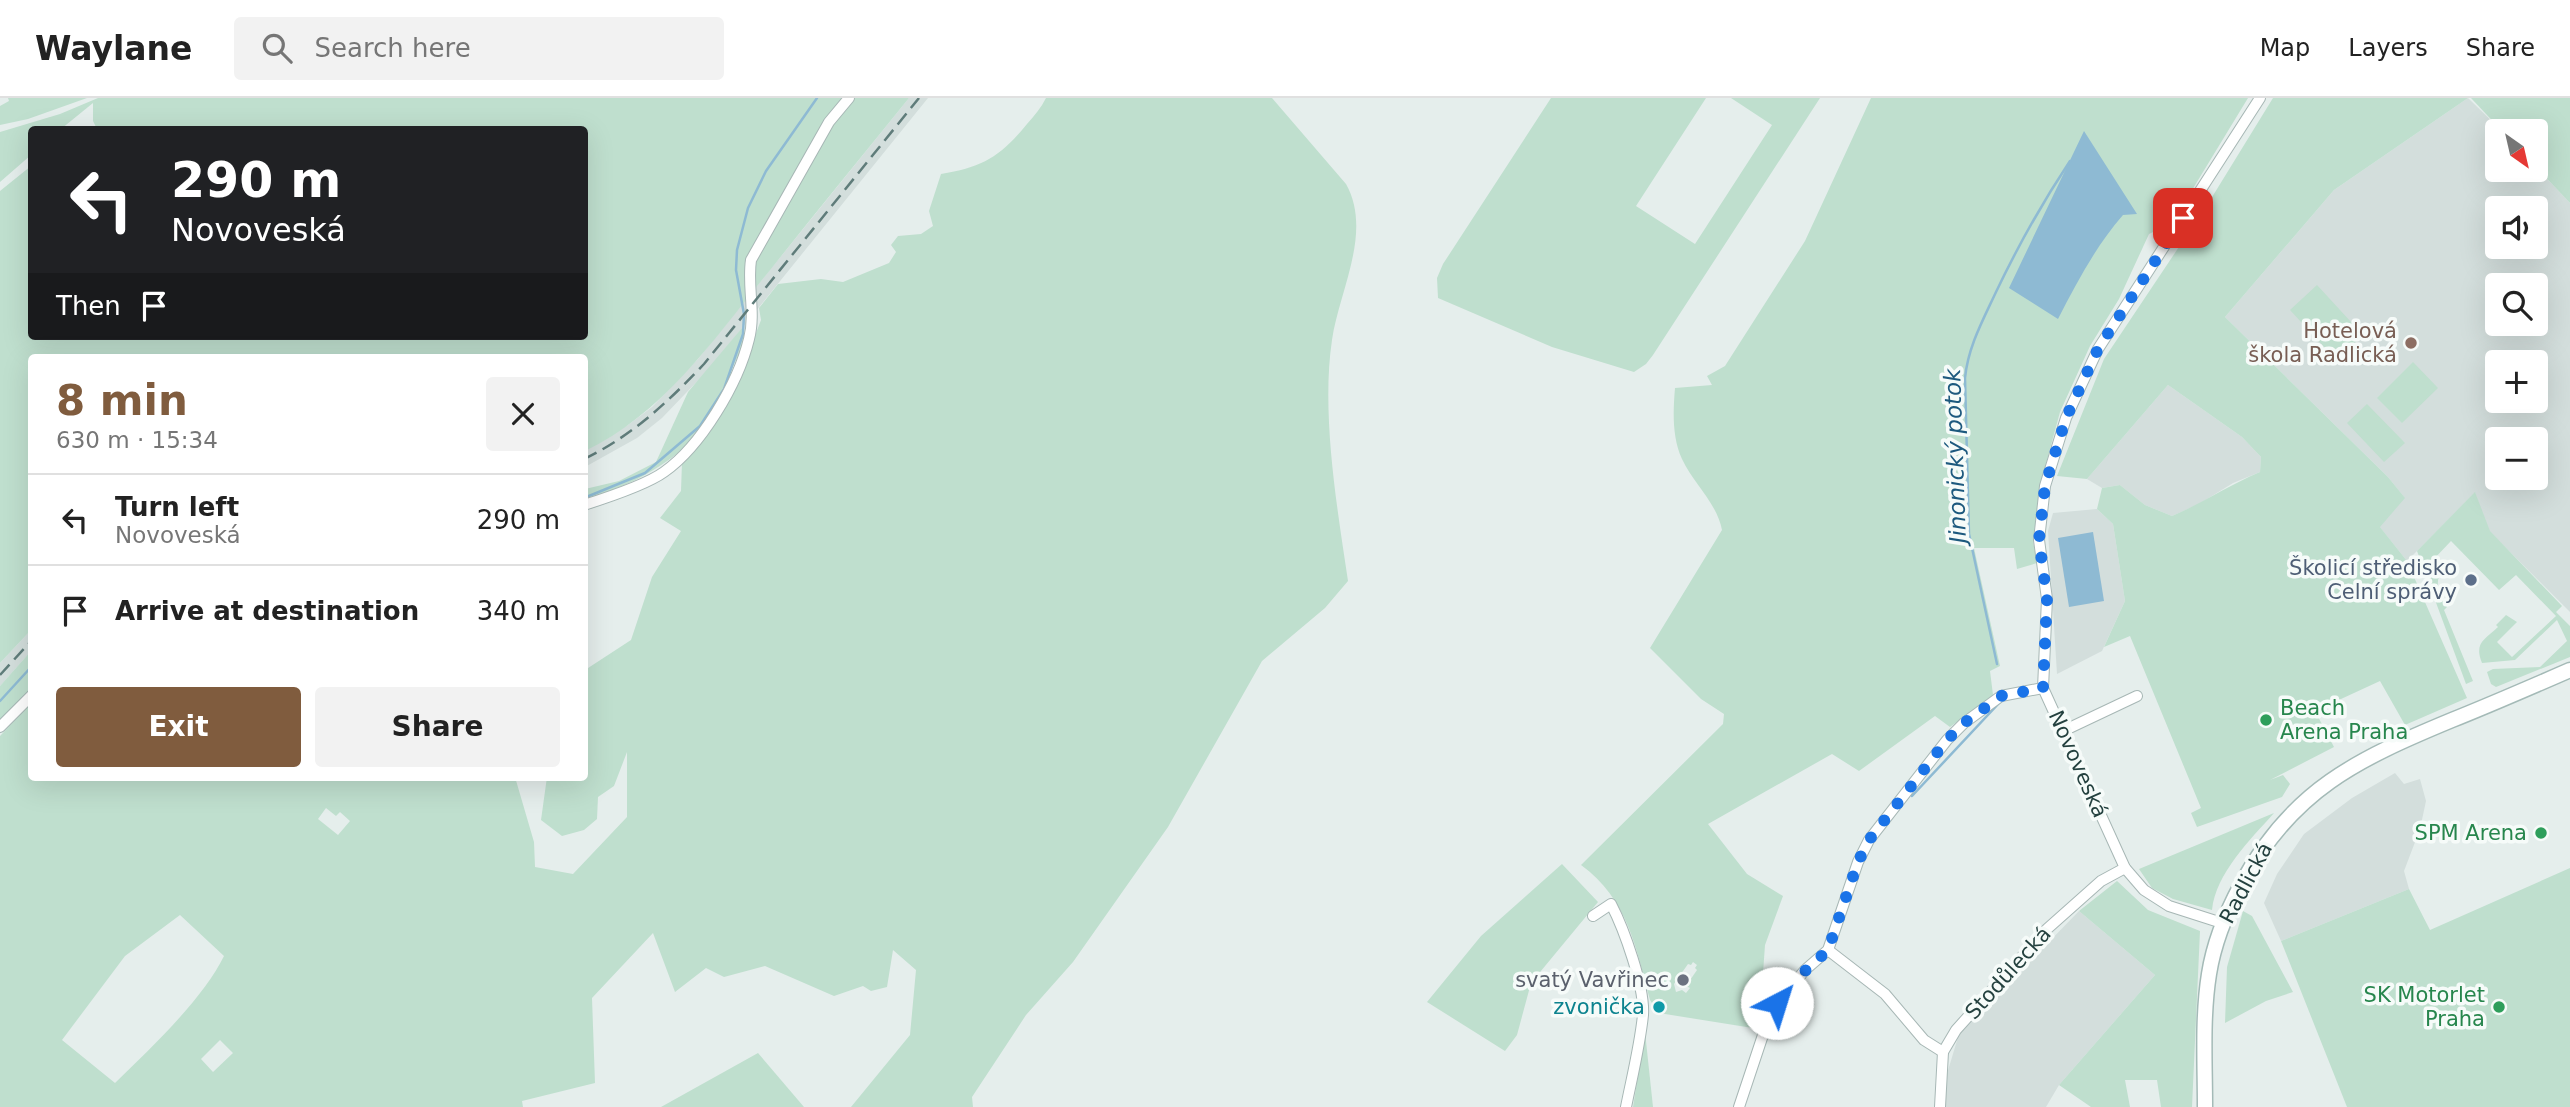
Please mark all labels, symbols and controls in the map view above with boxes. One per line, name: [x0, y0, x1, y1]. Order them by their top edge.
search box: [234, 17, 724, 80]
text: Waylane: [35, 29, 192, 68]
icon: search: [258, 29, 296, 67]
text: Search here: [314, 33, 471, 63]
text: Map: [2260, 34, 2310, 62]
text: Layers: [2348, 34, 2428, 62]
text: Share: [2466, 34, 2535, 62]
north arrow: [2485, 119, 2548, 182]
map controls: [2485, 119, 2548, 490]
text: 290 m: [171, 152, 341, 209]
icon: left: [56, 154, 147, 245]
pin: [2153, 188, 2213, 248]
button: sound: [2485, 196, 2548, 259]
icon: arrive: [2164, 199, 2202, 237]
text: Novoveská: [171, 211, 346, 249]
button: search: [2485, 273, 2548, 336]
icon: arrive: [135, 287, 173, 325]
text: Then: [56, 291, 121, 321]
place label: Hotelová škola Radlická: [2248, 319, 2397, 367]
marker: Hotelová škola Radlická: [2403, 335, 2419, 351]
button: +: [2485, 350, 2548, 413]
water label: Jinonický potok: [1939, 367, 1971, 548]
text: 8 min: [56, 376, 188, 425]
button: close: [486, 377, 560, 451]
text: 630 m · 15:34: [56, 427, 218, 453]
button: −: [2485, 427, 2548, 490]
text: Turn left: [115, 492, 239, 522]
icon: left: [56, 501, 94, 539]
text: 290 m: [477, 505, 560, 535]
text: Novoveská: [115, 522, 241, 548]
place label: Školicí středisko Celní správy: [2289, 555, 2457, 604]
marker: Školicí středisko Celní správy: [2463, 572, 2479, 588]
icon: arrive: [56, 592, 94, 630]
text: Arrive at destination: [115, 596, 419, 626]
text: 340 m: [477, 596, 560, 626]
button: Exit: [56, 687, 301, 767]
button: Share: [315, 687, 560, 767]
place label: Beach Arena Praha: [2280, 696, 2408, 744]
street label: Novoveská: [2044, 707, 2112, 821]
marker: Beach Arena Praha: [2258, 712, 2274, 728]
place label: SPM Arena: [2415, 821, 2527, 845]
marker: SPM Arena: [2533, 825, 2549, 841]
street label: Radlická: [2215, 838, 2277, 928]
street label: Stodůlecká: [1960, 922, 2056, 1024]
position arrow: [1740, 966, 1814, 1040]
place label: svatý Vavřinec: [1515, 968, 1669, 992]
marker: svatý Vavřinec: [1675, 972, 1691, 988]
place label: SK Motorlet Praha: [2364, 983, 2485, 1031]
place label: zvonička: [1553, 995, 1645, 1019]
marker: zvonička: [1651, 999, 1667, 1015]
marker: SK Motorlet Praha: [2491, 999, 2507, 1015]

